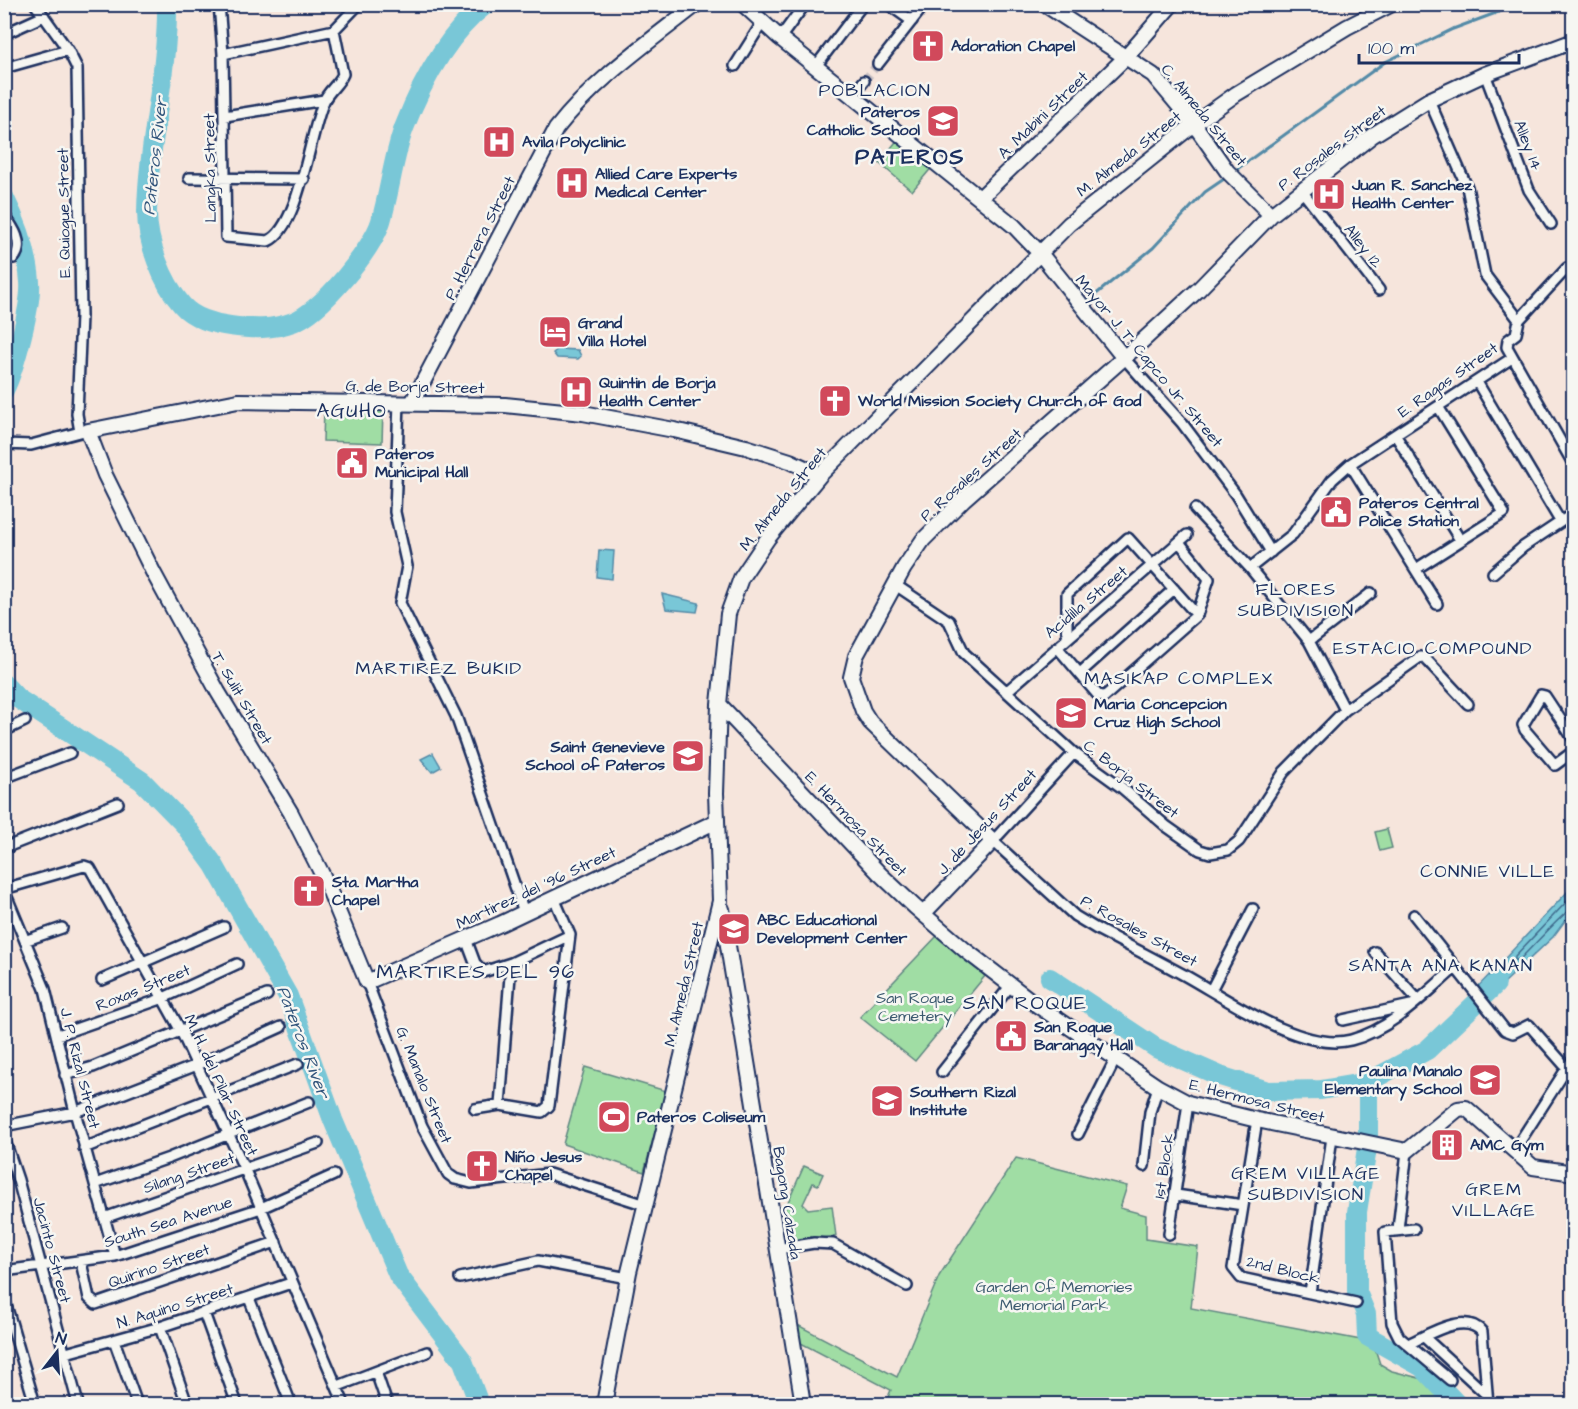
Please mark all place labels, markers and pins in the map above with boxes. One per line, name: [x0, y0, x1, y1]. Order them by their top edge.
church icon: Adoration Chapel: [910, 28, 946, 64]
place label: Adoration Chapel: [951, 35, 1076, 57]
place label: Pateros Catholic School: [807, 101, 920, 141]
school or university icon: Pateros Catholic School: [925, 103, 961, 139]
hospital icon: Avila Polyclinic: [481, 124, 517, 160]
place label: Avila Polyclinic: [522, 131, 627, 154]
place label: Allied Care Experts Medical Center: [595, 163, 737, 203]
hospital icon: Allied Care Experts Medical Center: [554, 165, 590, 201]
place label: Juan R. Sanchez Health Center: [1351, 174, 1473, 214]
hospital icon: Juan R. Sanchez Health Center: [1311, 176, 1347, 212]
place label: Grand Villa Hotel: [577, 312, 647, 352]
hotel icon: Grand Villa Hotel: [537, 314, 573, 350]
place label: Quintin de Borja Health Center: [599, 372, 717, 412]
hospital icon: Quintin de Borja Health Center: [558, 374, 594, 410]
church icon: World Mission Society Church of God: [817, 383, 853, 419]
place label: World Mission Society Church of God: [857, 390, 1142, 413]
place label: Pateros Municipal Hall: [375, 443, 469, 483]
public building icon: Pateros Municipal Hall: [334, 445, 370, 481]
place label: Pateros Central Police Station: [1359, 492, 1479, 532]
public building icon: Pateros Central Police Station: [1318, 494, 1354, 530]
place label: Maria Concepcion Cruz High School: [1094, 693, 1227, 735]
school or university icon: Maria Concepcion Cruz High School: [1053, 695, 1089, 731]
place label: Saint Genevieve School of Pateros: [525, 736, 665, 776]
school or university icon: Saint Genevieve School of Pateros: [670, 738, 706, 774]
place label: Sta. Martha Chapel: [331, 871, 419, 911]
church icon: Sta. Martha Chapel: [291, 873, 327, 909]
place label: ABC Educational Development Center: [757, 909, 908, 949]
school or university icon: ABC Educational Development Center: [716, 911, 752, 947]
place label: San Roque Barangay Hall: [1033, 1016, 1133, 1058]
public building icon: San Roque Barangay Hall: [993, 1018, 1029, 1054]
place label: Paulina Manalo Elementary School: [1325, 1060, 1463, 1101]
school or university icon: Paulina Manalo Elementary School: [1467, 1062, 1503, 1098]
place label: Southern Rizal Institute: [909, 1081, 1017, 1121]
school or university icon: Southern Rizal Institute: [869, 1083, 905, 1119]
sports icon: Pateros Coliseum: [596, 1099, 632, 1135]
place label: Pateros Coliseum: [637, 1106, 766, 1128]
building icon: AMC Gym: [1429, 1127, 1465, 1163]
place label: AMC Gym: [1470, 1134, 1544, 1157]
place label: Niño Jesus Chapel: [505, 1146, 582, 1186]
church icon: Niño Jesus Chapel: [464, 1148, 500, 1184]

